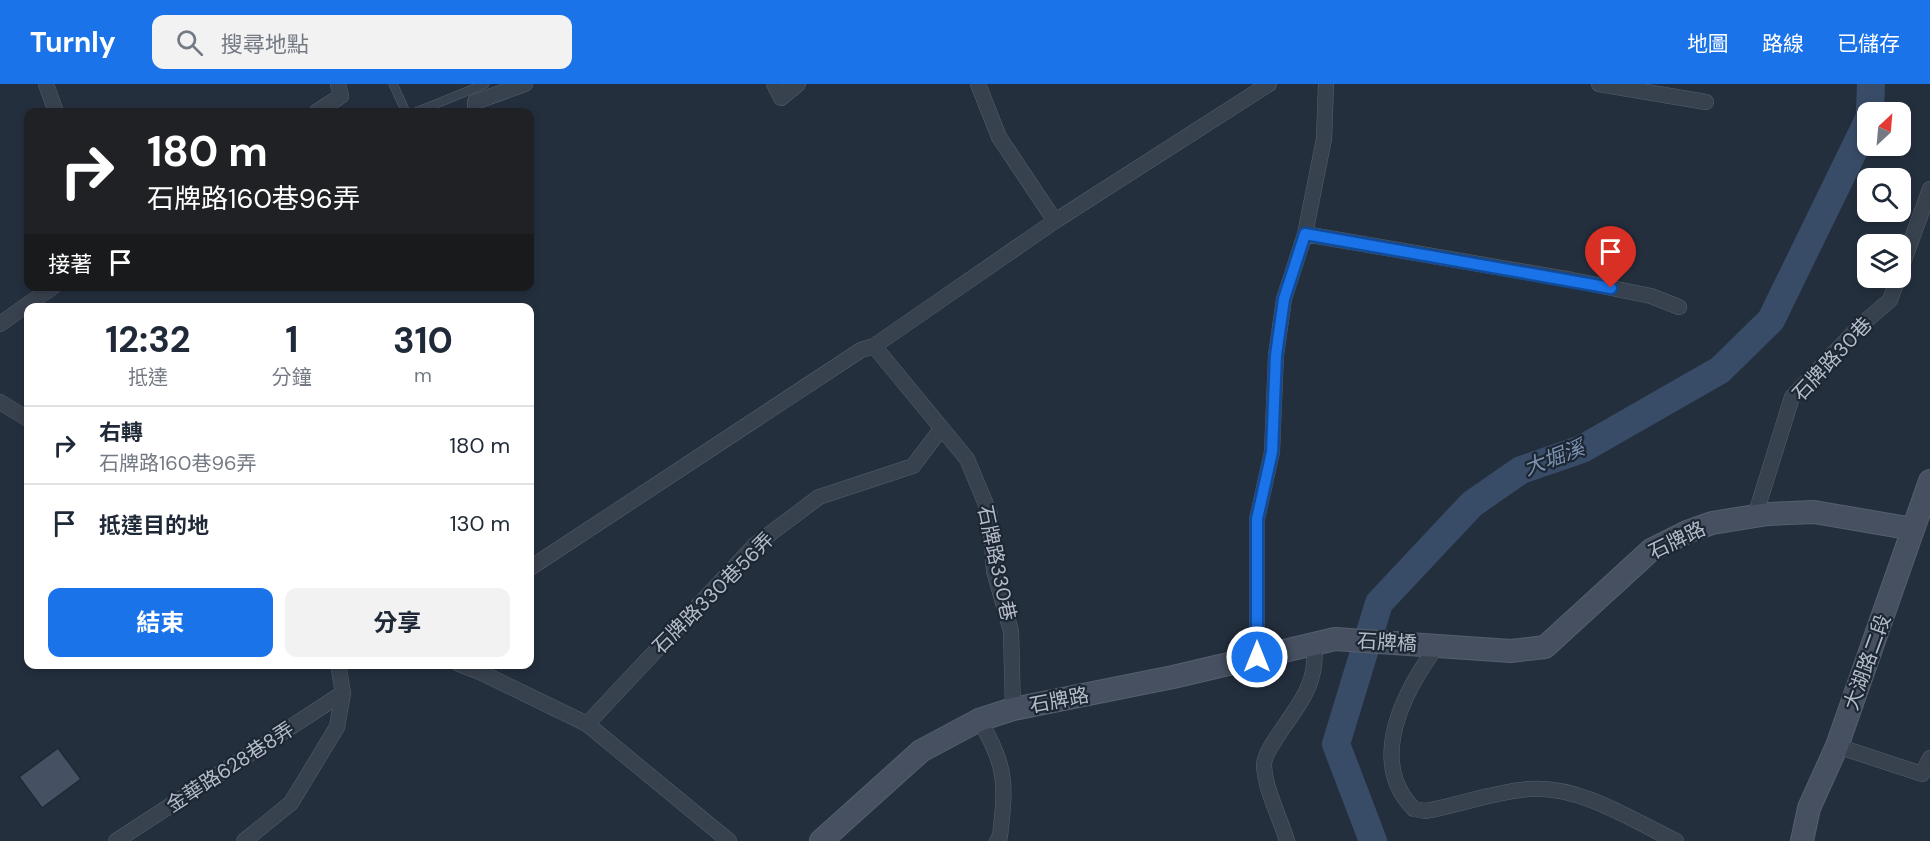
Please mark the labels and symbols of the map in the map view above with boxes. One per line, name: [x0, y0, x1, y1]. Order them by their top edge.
north arrow: [1857, 102, 1911, 156]
pin: [1585, 226, 1636, 288]
street label: 石牌路30巷: [1787, 312, 1877, 406]
water label: 大堀溪: [1520, 433, 1591, 482]
street label: 石牌路330巷: [972, 503, 1022, 623]
street label: 石牌路: [1644, 515, 1710, 565]
street label: 石牌路330巷56弄: [646, 526, 780, 660]
street label: 大湖路二段: [1838, 611, 1896, 713]
position arrow: [1225, 625, 1289, 689]
street label: 石牌橋: [1356, 627, 1418, 657]
street label: 石牌路: [1027, 682, 1091, 718]
street label: 金華路628巷8弄: [161, 716, 299, 818]

